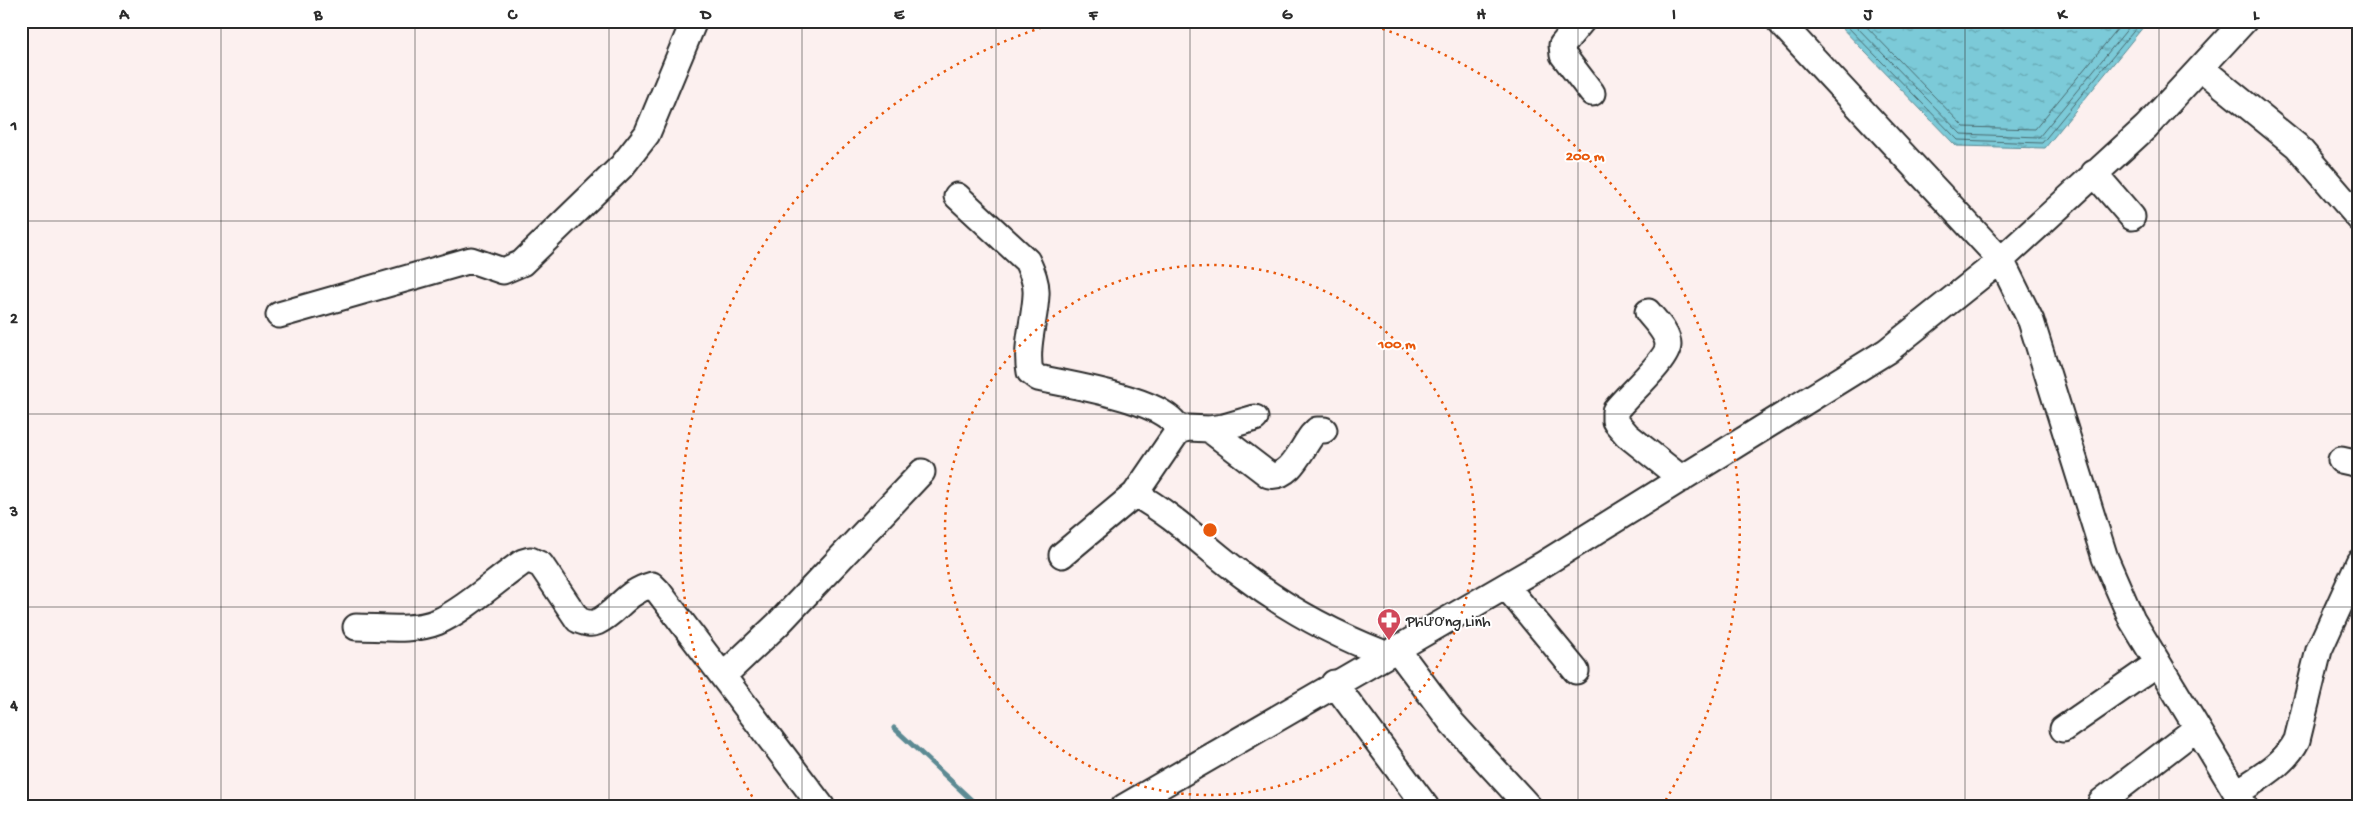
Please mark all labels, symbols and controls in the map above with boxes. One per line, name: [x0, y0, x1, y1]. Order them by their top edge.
text: A: [118, 7, 130, 26]
text: B: [313, 7, 323, 26]
text: C: [507, 7, 518, 26]
text: D: [699, 7, 712, 26]
text: E: [894, 7, 905, 26]
text: F: [1088, 7, 1099, 26]
text: G: [1282, 7, 1293, 26]
text: H: [1476, 7, 1486, 26]
text: I: [1672, 7, 1676, 26]
text: J: [1863, 7, 1874, 26]
text: K: [2057, 7, 2069, 26]
text: L: [2253, 7, 2260, 26]
text: 1: [10, 118, 17, 137]
text: 200 m: [1566, 148, 1605, 166]
text: 2: [10, 311, 18, 330]
text: 100 m: [1377, 336, 1416, 354]
text: 3: [9, 504, 18, 523]
centre of rings: [1201, 521, 1219, 539]
pharmacy icon: Phương Linh: [1376, 607, 1402, 641]
place label: Phương Linh: [1405, 614, 1491, 633]
text: 4: [9, 698, 18, 717]

